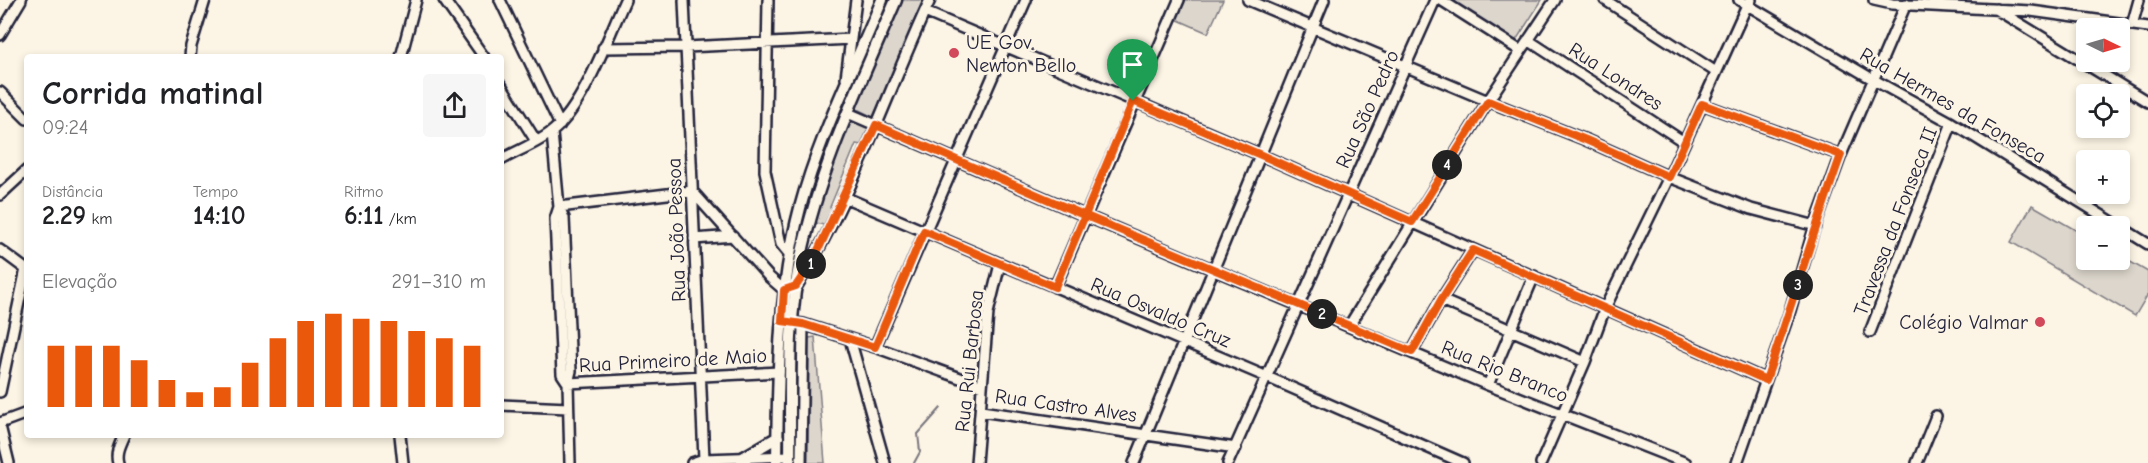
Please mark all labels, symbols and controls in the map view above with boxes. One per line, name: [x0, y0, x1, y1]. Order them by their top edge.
north arrow: [2076, 18, 2130, 72]
map controls: [2076, 18, 2130, 270]
place label: UE Gov. Newton Bello: [966, 31, 1076, 77]
street label: Rua Londres: [1565, 38, 1667, 115]
pin: [1107, 39, 1158, 101]
street label: Rua Hermes da Fonseca: [1856, 43, 2050, 168]
marker: UE Gov. Newton Bello: [947, 46, 961, 60]
street label: Rua São Pedro: [1331, 47, 1404, 172]
icon: arrive: [1116, 48, 1149, 81]
text: Corrida matinal: [42, 74, 264, 112]
button: share: [423, 74, 486, 137]
button: locate: [2076, 84, 2130, 138]
text: 09:24: [42, 116, 88, 139]
street label: Travessa da Fonseca II: [1849, 123, 1942, 319]
pin: 4: [1432, 150, 1462, 180]
button: +: [2076, 150, 2130, 204]
text: 4: [1443, 156, 1451, 174]
street label: Rua João Pessoa: [662, 157, 691, 302]
text: Distância: [42, 183, 103, 201]
text: Tempo: [193, 183, 238, 201]
text: Ritmo: [344, 183, 383, 201]
text: 2.29: [42, 201, 86, 231]
text: 14:10: [193, 201, 246, 231]
text: 6:11: [344, 201, 383, 231]
text: km: [86, 210, 113, 228]
text: /km: [383, 210, 417, 228]
button: −: [2076, 216, 2130, 270]
pin: 1: [796, 249, 826, 279]
text: 1: [808, 255, 814, 273]
text: Elevação: [42, 270, 117, 293]
text: 291–310 m: [392, 270, 486, 293]
pin: 3: [1783, 270, 1813, 300]
street label: Rua Osvaldo Cruz: [1087, 273, 1235, 352]
text: 3: [1794, 276, 1802, 294]
street label: Rua Rui Barbosa: [951, 289, 988, 433]
pin: 2: [1307, 299, 1337, 329]
text: 2: [1318, 305, 1326, 323]
place label: Colégio Valmar: [1899, 311, 2028, 334]
marker: Colégio Valmar: [2033, 315, 2047, 329]
street label: Rua Rio Branco: [1438, 336, 1571, 407]
street label: Rua Primeiro de Maio: [578, 344, 768, 377]
street label: Rua Castro Alves: [994, 384, 1138, 427]

